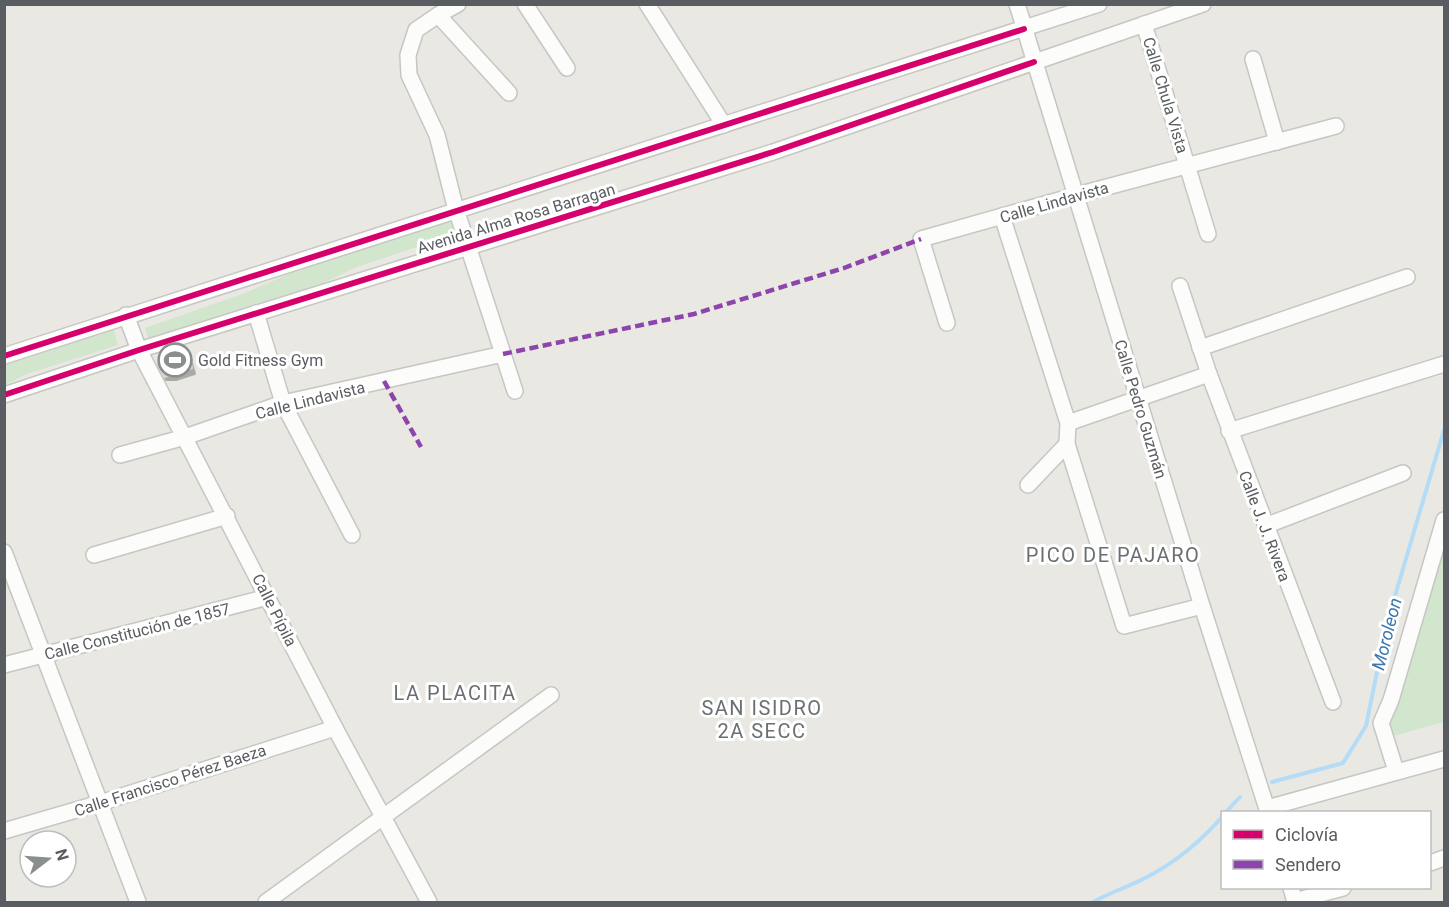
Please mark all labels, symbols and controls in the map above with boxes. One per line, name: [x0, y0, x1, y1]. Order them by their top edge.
street label: Calle Chula Vista: [1139, 35, 1192, 155]
street label: Calle Lindavista: [998, 178, 1111, 227]
street label: Avenida Alma Rosa Barragan: [415, 179, 617, 258]
street label: Calle Pedro Guzmán: [1110, 337, 1171, 481]
sports icon: Gold Fitness Gym: [157, 342, 193, 378]
place label: Gold Fitness Gym: [198, 351, 323, 370]
street label: Calle Lindavista: [253, 378, 367, 423]
street label: Calle J. J. Rivera: [1235, 468, 1294, 584]
district label: PICO DE PAJARO: [1026, 543, 1200, 567]
street label: Calle Pípila: [248, 571, 301, 650]
water label: Moroleon: [1367, 595, 1406, 672]
street label: Calle Constitución de 1857: [42, 599, 232, 664]
district label: LA PLACITA: [394, 681, 516, 705]
district label: SAN ISIDRO 2A SECC: [701, 696, 823, 743]
street label: Calle Francisco Pérez Baeza: [72, 740, 268, 821]
legend: [1221, 811, 1431, 889]
text: Ciclovía: [1275, 824, 1338, 845]
north arrow: [18, 829, 78, 889]
text: N: [51, 847, 73, 863]
text: Sendero: [1275, 854, 1341, 875]

